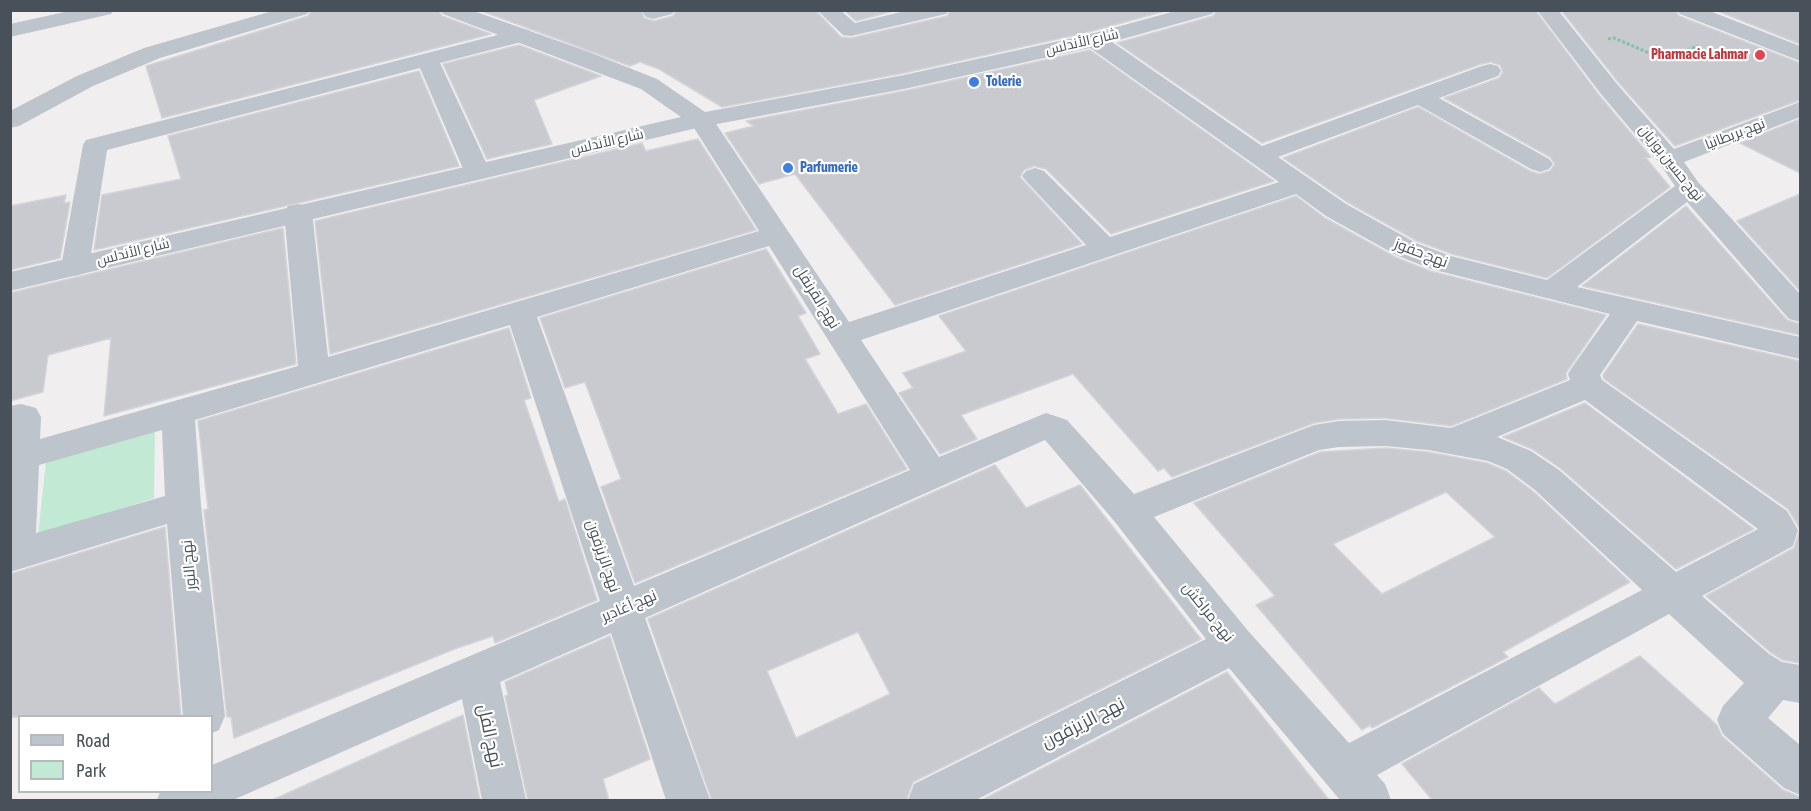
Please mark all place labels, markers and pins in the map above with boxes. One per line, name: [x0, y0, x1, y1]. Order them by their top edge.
place label: Pharmacie Lahmar: [1651, 47, 1748, 63]
marker: Pharmacie Lahmar: [1753, 48, 1767, 62]
place label: Tolerie: [986, 74, 1022, 90]
marker: Tolerie: [967, 75, 981, 89]
place label: Parfumerie: [800, 160, 858, 176]
marker: Parfumerie: [781, 161, 795, 175]

